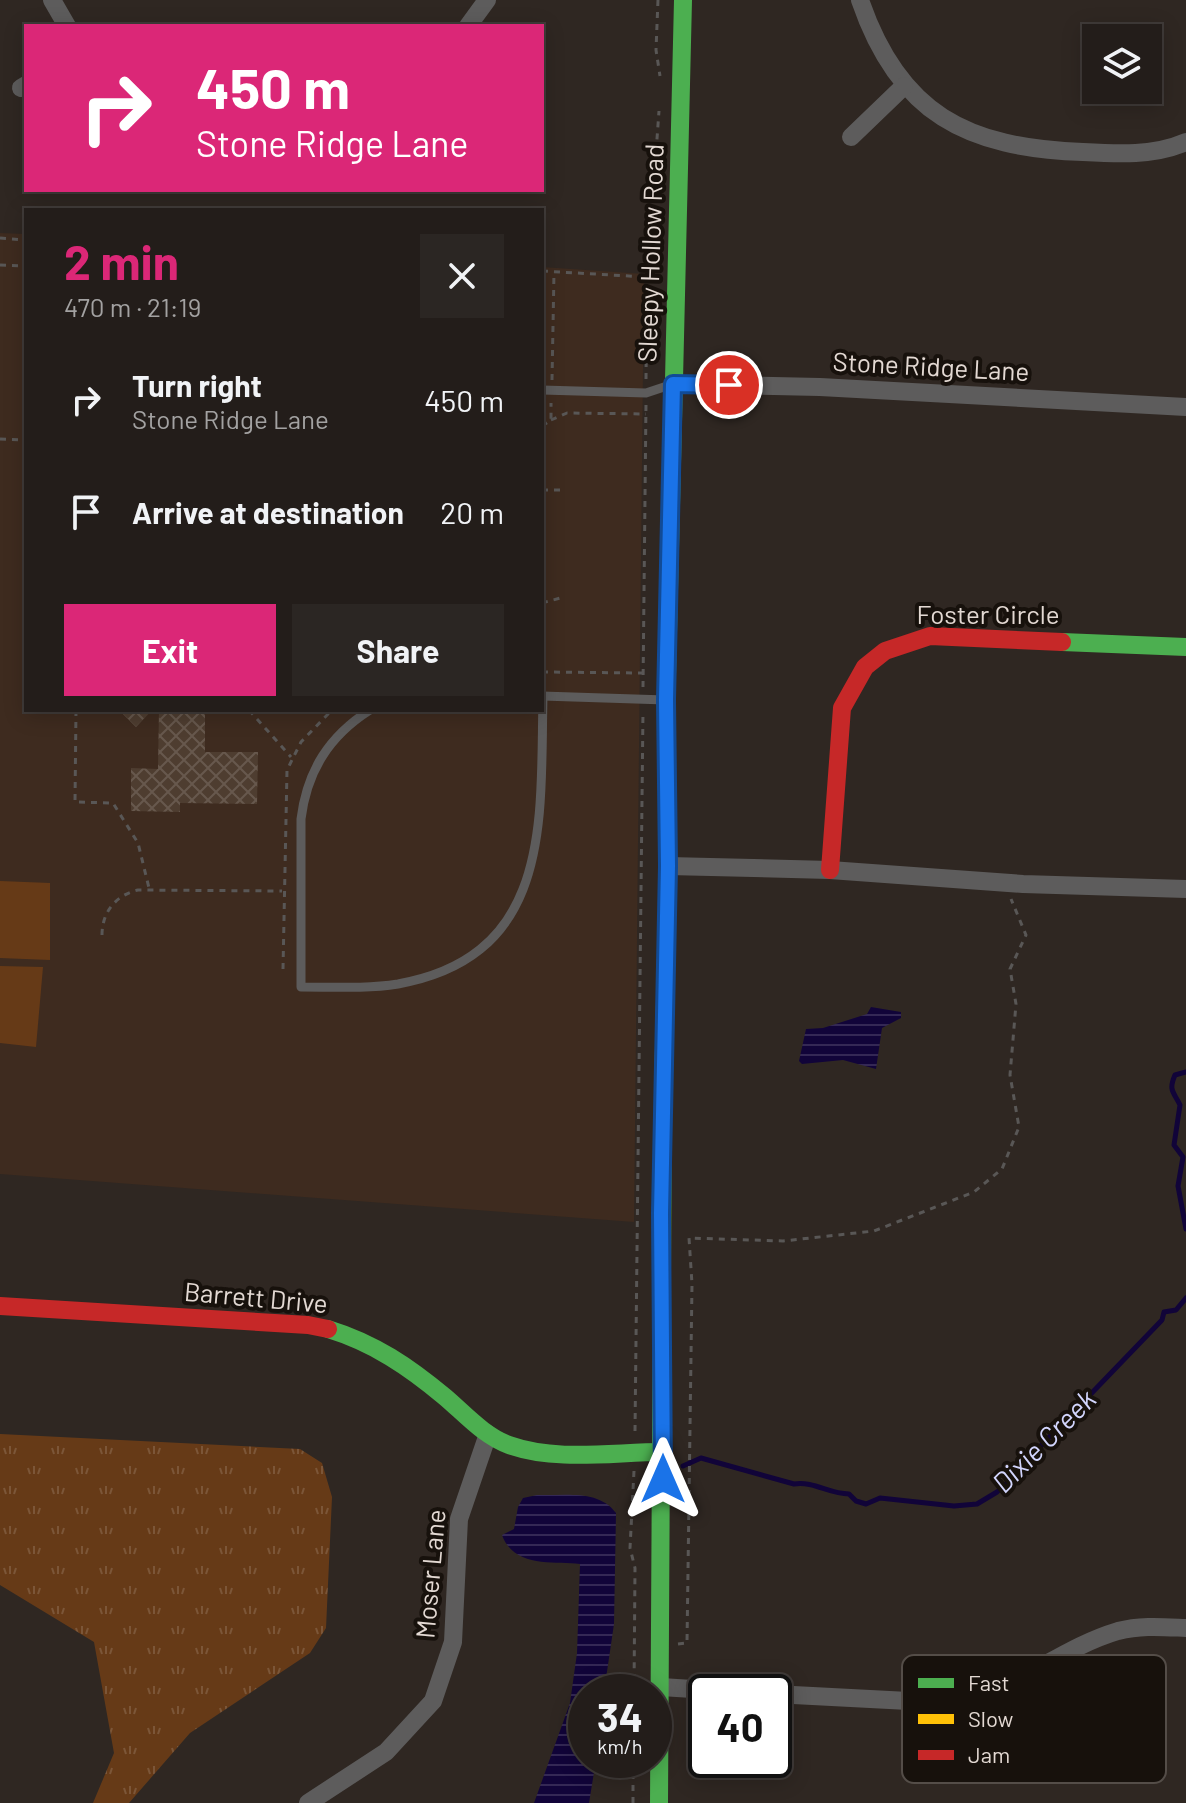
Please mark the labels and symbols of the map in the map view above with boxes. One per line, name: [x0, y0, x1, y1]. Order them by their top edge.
street label: Sleepy Hollow Road: [630, 143, 669, 363]
street label: Stone Ridge Lane: [832, 345, 1030, 386]
pin: [695, 351, 763, 419]
street label: Foster Circle: [916, 598, 1060, 629]
street label: Barrett Drive: [183, 1275, 329, 1318]
water label: Dixie Creek: [984, 1381, 1102, 1499]
position arrow: [621, 1437, 705, 1521]
street label: Moser Lane: [408, 1508, 451, 1640]
legend: [902, 1655, 1166, 1783]
text: Fast: [968, 1669, 1010, 1695]
speed limit sign: 40: [688, 1674, 792, 1778]
text: Slow: [968, 1705, 1013, 1731]
text: Jam: [968, 1741, 1010, 1767]

